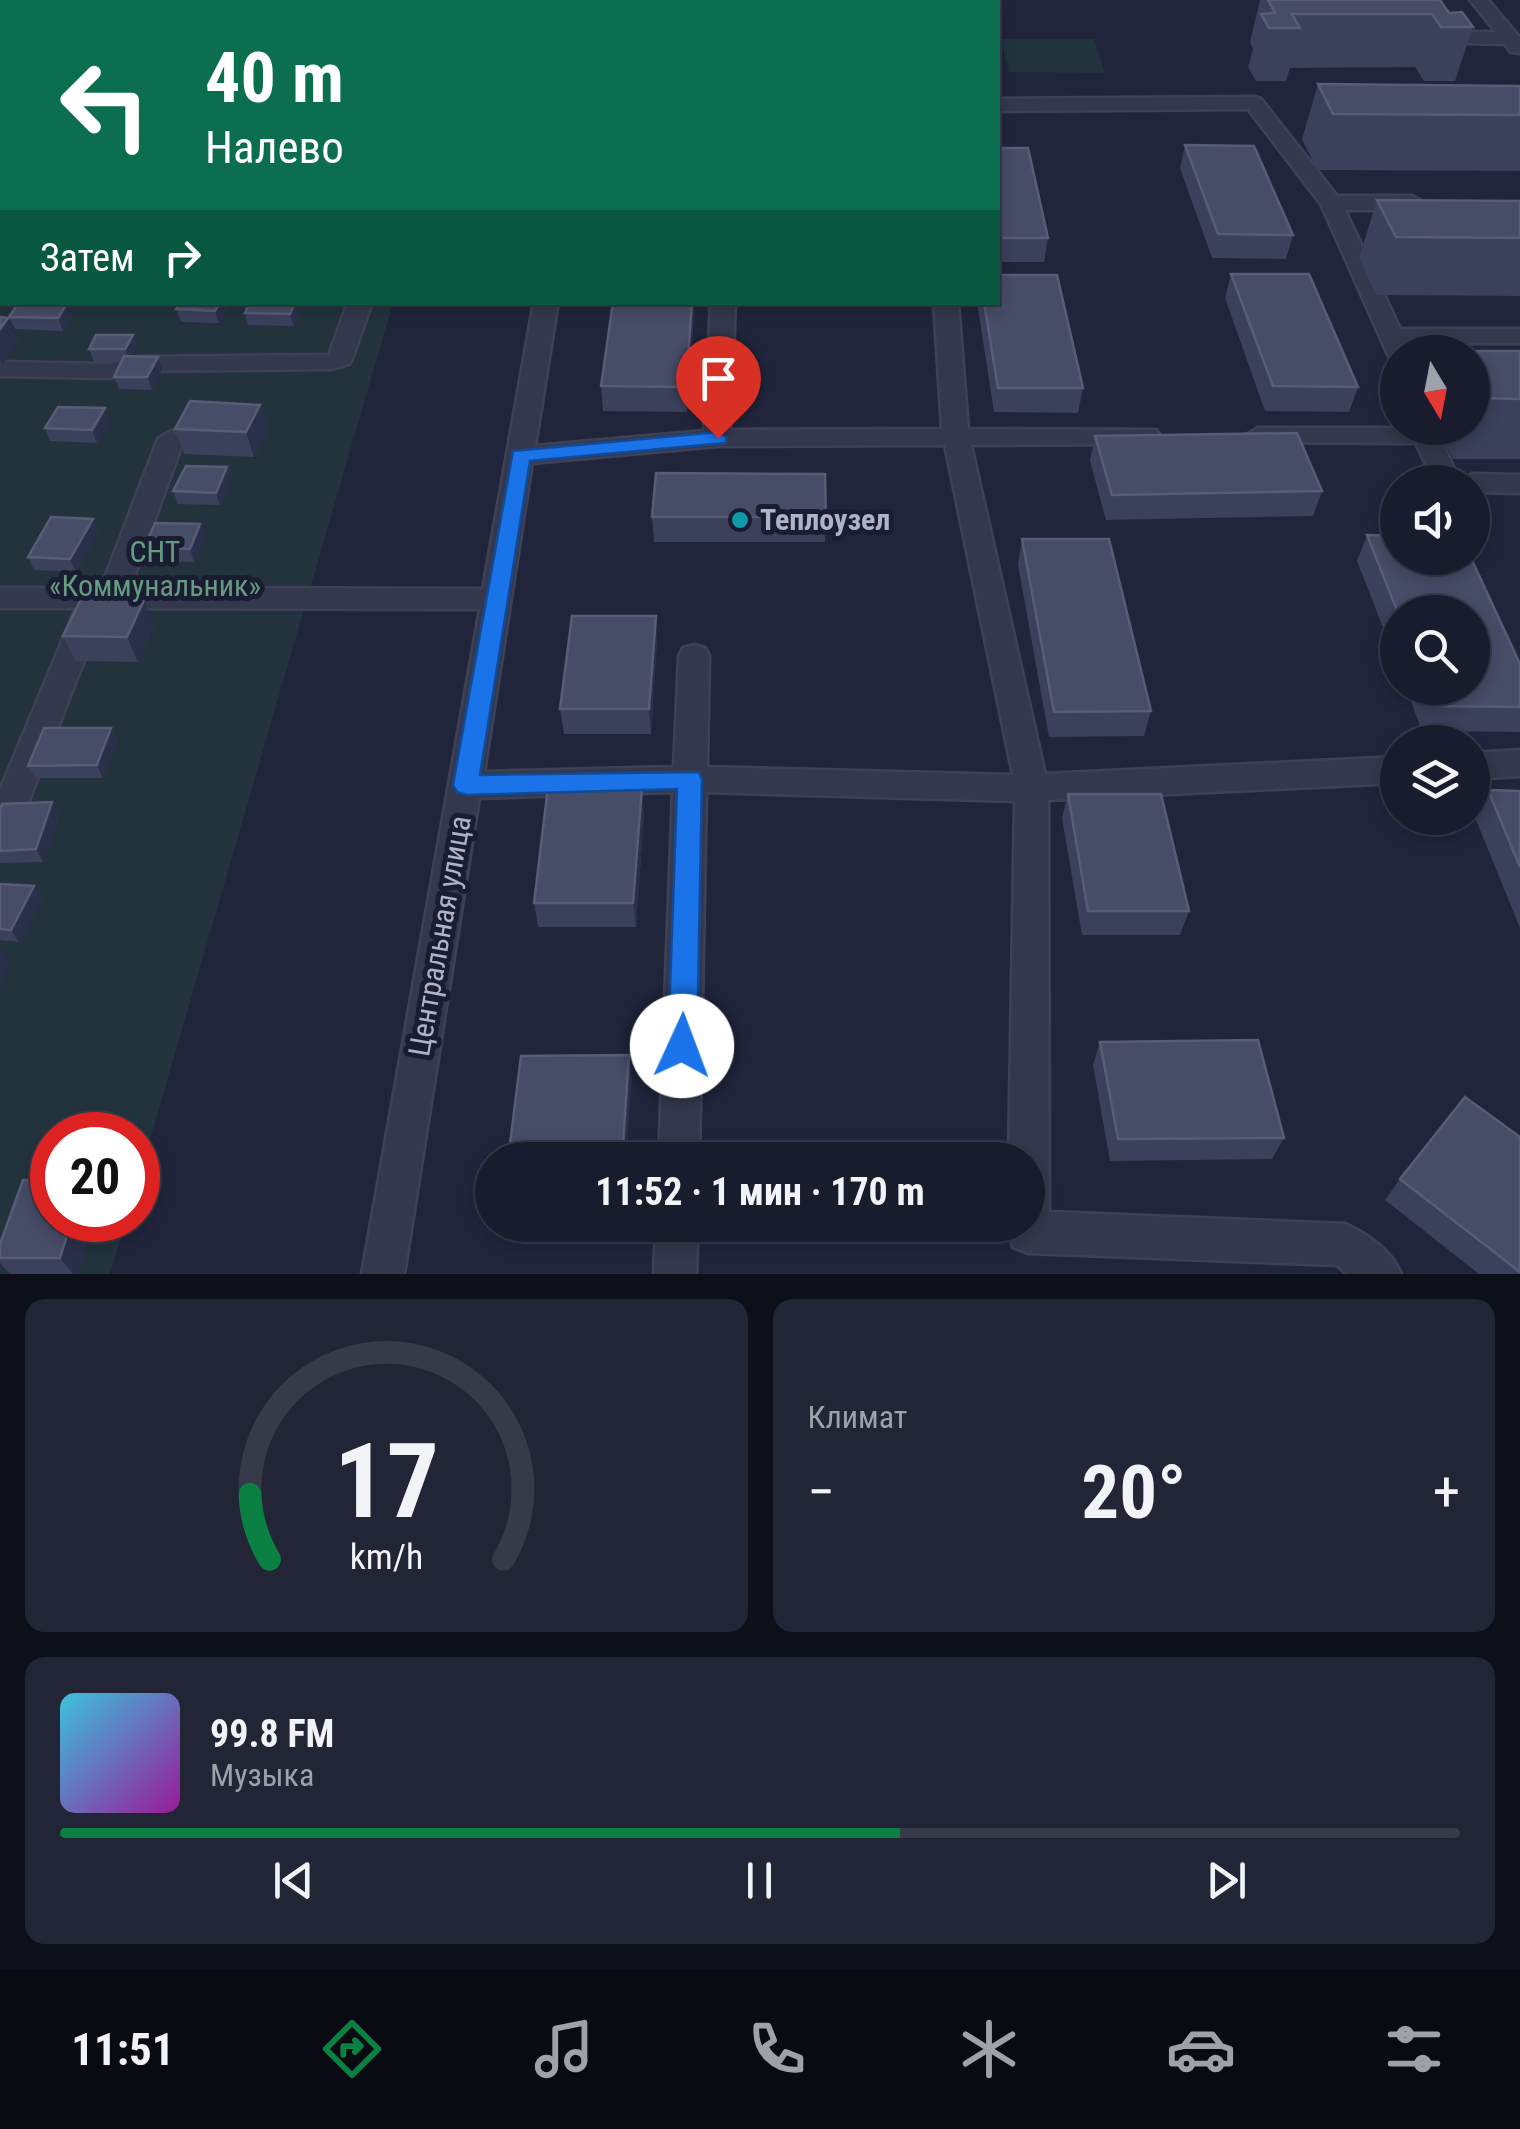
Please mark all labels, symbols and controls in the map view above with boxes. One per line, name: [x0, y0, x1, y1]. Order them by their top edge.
text: 40 m: [205, 37, 344, 119]
icon: left: [40, 40, 170, 170]
text: Налево: [205, 121, 344, 174]
icon: right: [155, 230, 210, 285]
text: Затем: [40, 236, 135, 280]
north arrow: [1380, 335, 1490, 445]
map controls: [1380, 335, 1490, 835]
pin: [676, 336, 761, 439]
icon: arrive: [691, 351, 746, 406]
button: sound: [1380, 465, 1490, 575]
place label: Теплоузел: [760, 502, 890, 537]
marker: Теплоузел: [729, 509, 751, 531]
park label: СНТ «Коммунальник»: [49, 534, 261, 603]
button: search: [1380, 595, 1490, 705]
button: layers: [1380, 725, 1490, 835]
street label: Центральная улица: [401, 813, 478, 1059]
position arrow: [630, 994, 734, 1098]
speed limit sign: 20: [30, 1112, 160, 1242]
text: 11:52 · 1 мин · 170 m: [595, 1170, 925, 1214]
text: Климат: [808, 1398, 907, 1436]
text: 17: [334, 1421, 439, 1542]
text: 20°: [1081, 1448, 1186, 1536]
text: −: [808, 1460, 835, 1524]
text: +: [1433, 1460, 1460, 1524]
text: km/h: [349, 1536, 423, 1578]
text: 99.8 FM: [210, 1712, 334, 1756]
text: Музыка: [210, 1756, 314, 1794]
icon: previous: [266, 1853, 321, 1908]
icon: pause: [732, 1853, 787, 1908]
icon: next: [1199, 1853, 1254, 1908]
icon: directions: [317, 2014, 387, 2084]
icon: music: [529, 2014, 599, 2084]
icon: phone: [742, 2014, 812, 2084]
icon: climate: [954, 2014, 1024, 2084]
icon: car: [1166, 2014, 1236, 2084]
icon: filters: [1379, 2014, 1449, 2084]
text: 11:51: [71, 2023, 174, 2076]

